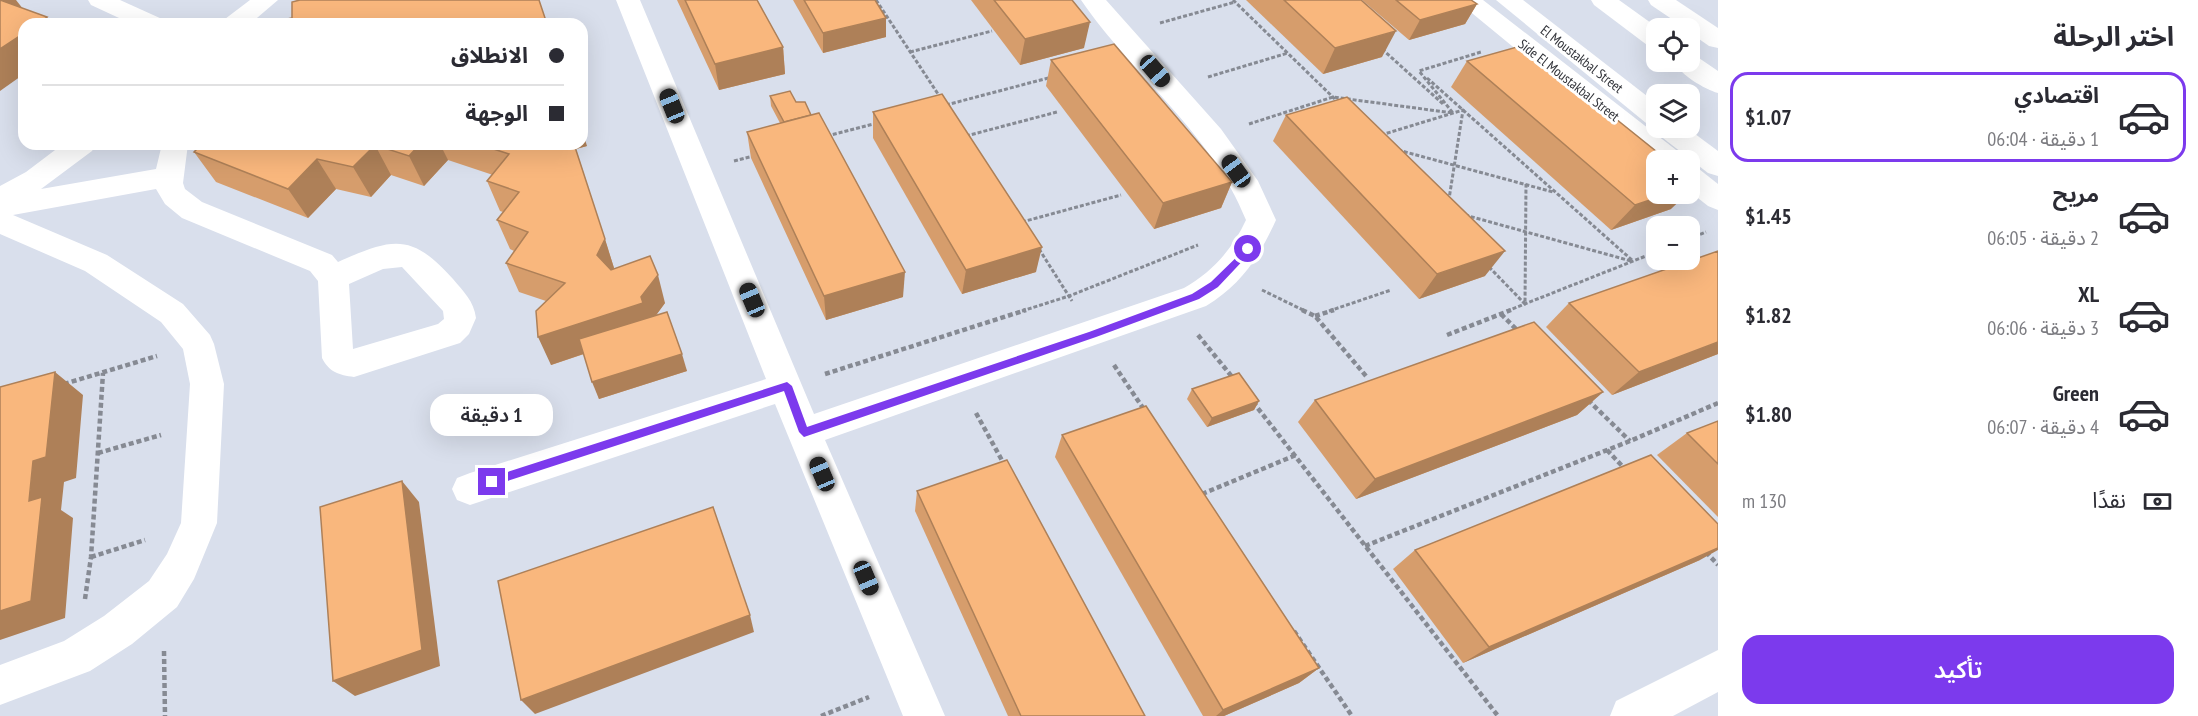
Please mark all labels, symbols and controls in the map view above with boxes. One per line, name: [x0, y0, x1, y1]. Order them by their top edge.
map controls: [1646, 18, 1700, 270]
button: locate: [1646, 18, 1700, 72]
text: اختر الرحلة: [2053, 19, 2174, 53]
street label: El Moustakbal Street: [1537, 21, 1627, 97]
street label: Side El Moustakbal Street: [1515, 35, 1623, 125]
text: الانطلاق: [451, 41, 528, 69]
car: [1136, 52, 1174, 90]
text: اقتصادي: [2014, 81, 2099, 109]
button: layers: [1646, 84, 1700, 138]
car: [657, 86, 687, 126]
icon: car: [2117, 90, 2171, 144]
text: الوجهة: [465, 99, 528, 127]
text: $1.07: [1745, 103, 1792, 131]
text: 1 دقيقة · 06:04: [1987, 126, 2099, 152]
button: +: [1646, 150, 1700, 204]
car: [1218, 151, 1254, 191]
text: مريح: [2053, 180, 2099, 208]
icon: car: [2117, 189, 2171, 243]
text: $1.45: [1745, 202, 1792, 230]
button: −: [1646, 216, 1700, 270]
text: 2 دقيقة · 06:05: [1987, 225, 2099, 251]
route start: [1234, 235, 1261, 262]
car: [737, 280, 767, 320]
text: XL: [2078, 280, 2099, 308]
icon: car: [2117, 288, 2171, 342]
text: $1.82: [1745, 301, 1792, 329]
text: 3 دقيقة · 06:06: [1987, 315, 2099, 341]
text: Green: [2053, 379, 2099, 407]
icon: car: [2117, 387, 2171, 441]
callout: 1 دقيقة: [430, 395, 554, 437]
text: $1.80: [1745, 400, 1792, 428]
text: 1 دقيقة: [460, 402, 523, 428]
text: 4 دقيقة · 06:07: [1987, 414, 2099, 440]
car: [807, 454, 837, 494]
route end: [478, 468, 505, 495]
icon: cash: [2141, 485, 2174, 518]
text: نقدًا: [2092, 486, 2126, 514]
text: 130 m: [1742, 488, 1786, 514]
car: [851, 558, 881, 598]
button: تأكيد: [1742, 635, 2174, 704]

